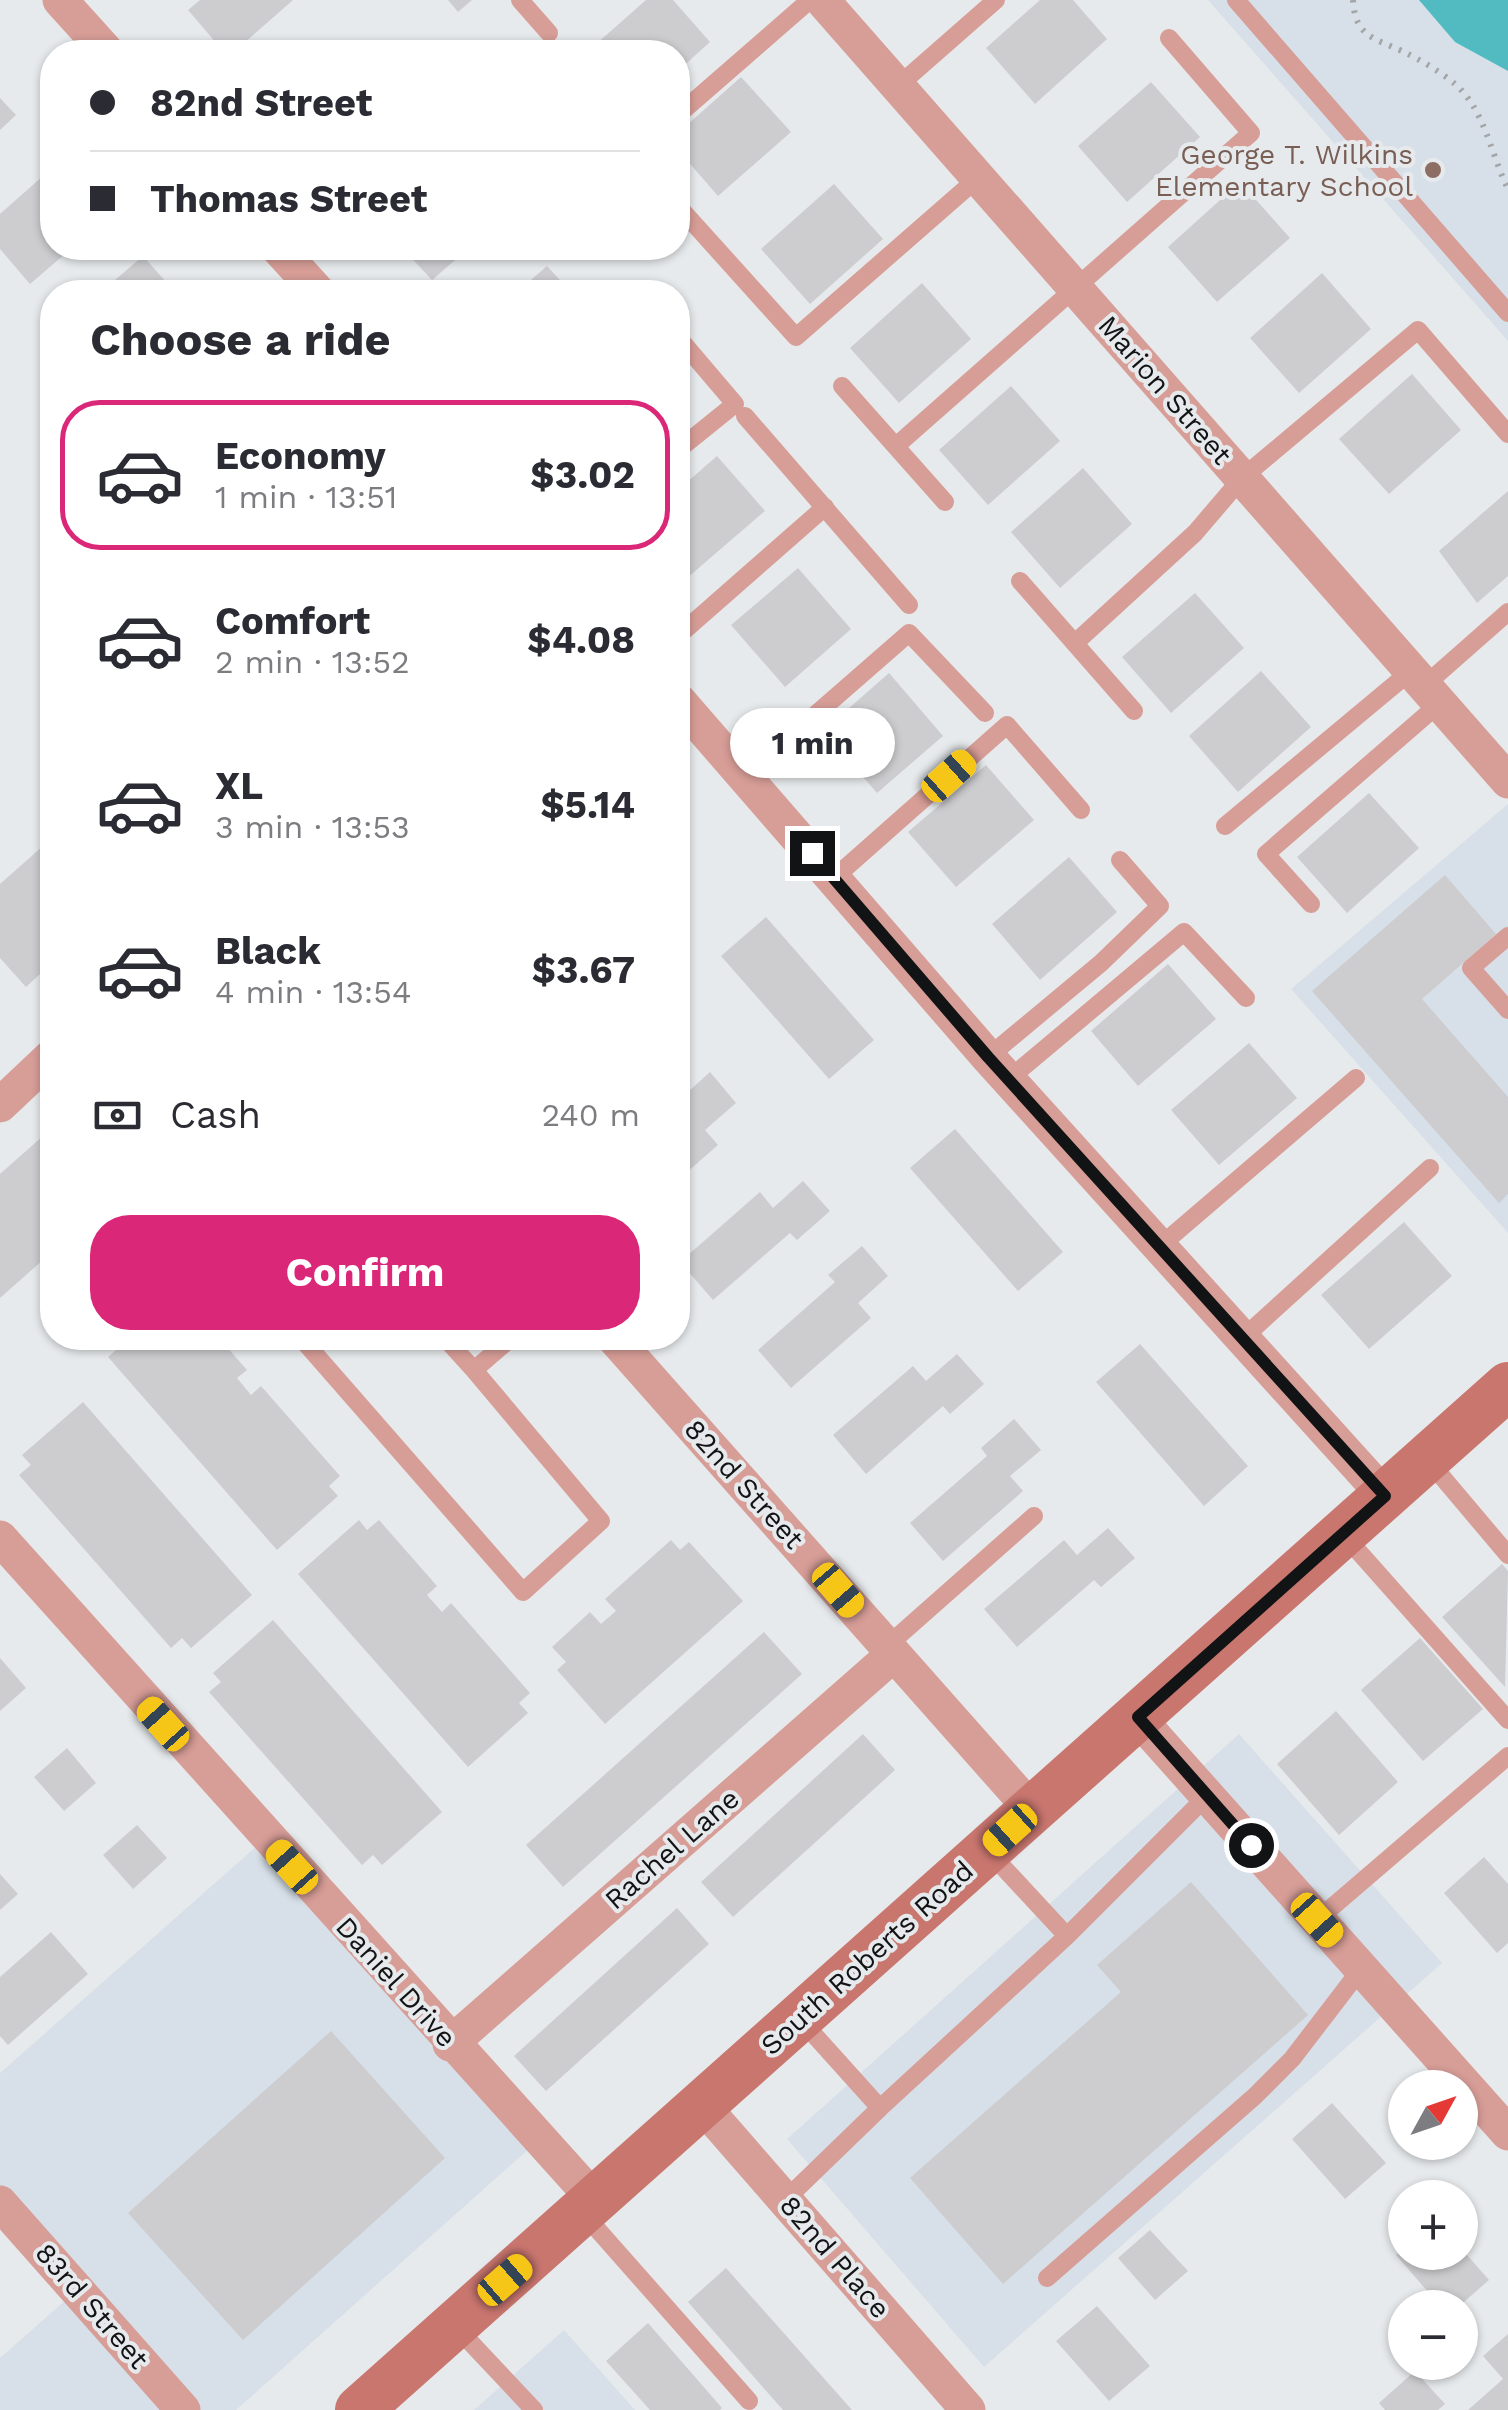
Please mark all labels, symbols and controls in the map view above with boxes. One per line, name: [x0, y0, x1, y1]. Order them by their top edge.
text: 82nd Street: [150, 81, 372, 125]
place label: George T. Wilkins Elementary School: [1155, 138, 1413, 203]
marker: George T. Wilkins Elementary School: [1422, 159, 1444, 181]
text: Thomas Street: [150, 177, 427, 221]
street label: Marion Street: [1091, 309, 1239, 471]
text: Choose a ride: [90, 313, 390, 366]
icon: car: [95, 430, 185, 520]
text: Economy: [215, 434, 386, 478]
text: $3.02: [530, 453, 635, 497]
text: 1 min · 13:51: [215, 478, 397, 516]
icon: car: [95, 595, 185, 685]
text: Comfort: [215, 599, 370, 643]
text: $4.08: [527, 618, 635, 662]
text: 2 min · 13:52: [215, 643, 410, 681]
callout: 1 min: [730, 708, 894, 778]
text: 1 min: [771, 724, 854, 762]
car: [917, 745, 981, 807]
icon: car: [95, 760, 185, 850]
text: XL: [215, 764, 263, 808]
text: $5.14: [540, 783, 635, 827]
text: 3 min · 13:53: [215, 808, 410, 846]
route end: [790, 831, 835, 876]
icon: car: [95, 925, 185, 1015]
text: Black: [215, 929, 321, 973]
text: $3.67: [532, 948, 635, 992]
text: 4 min · 13:54: [215, 973, 411, 1011]
icon: cash: [90, 1088, 145, 1143]
text: Cash: [170, 1093, 261, 1137]
text: 240 m: [541, 1096, 640, 1134]
button: Confirm: [90, 1215, 640, 1330]
street label: 82nd Street: [677, 1413, 811, 1556]
car: [807, 1558, 869, 1622]
car: [132, 1692, 194, 1756]
street label: Rachel Lane: [598, 1782, 746, 1916]
car: [978, 1799, 1042, 1861]
route start: [1229, 1823, 1274, 1868]
car: [261, 1835, 323, 1899]
street label: South Roberts Road: [754, 1854, 980, 2062]
car: [1286, 1888, 1348, 1952]
street label: Daniel Drive: [329, 1910, 463, 2054]
north arrow: [1388, 2070, 1478, 2160]
map controls: [1388, 2070, 1478, 2380]
button: +: [1388, 2180, 1478, 2270]
street label: 82nd Place: [773, 2189, 897, 2325]
street label: 83rd Street: [29, 2237, 156, 2376]
car: [473, 2249, 537, 2311]
button: −: [1388, 2290, 1478, 2380]

